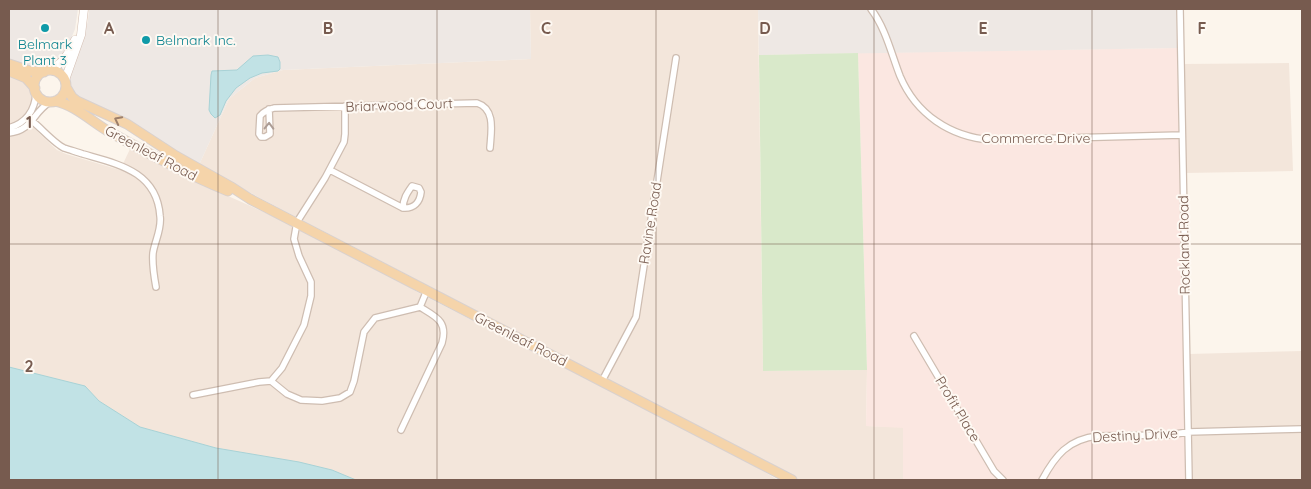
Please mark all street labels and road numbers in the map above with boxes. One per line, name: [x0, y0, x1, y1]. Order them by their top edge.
street label: Briarwood Court: [345, 94, 453, 116]
street label: Greenleaf Road: [102, 121, 200, 185]
street label: Commerce Drive: [982, 129, 1090, 147]
street label: Ravine Road: [635, 181, 665, 265]
street label: Rockland Road: [1174, 195, 1194, 295]
street label: Greenleaf Road: [472, 308, 570, 370]
street label: Profit Place: [931, 373, 985, 445]
street label: Destiny Drive: [1092, 424, 1178, 446]

